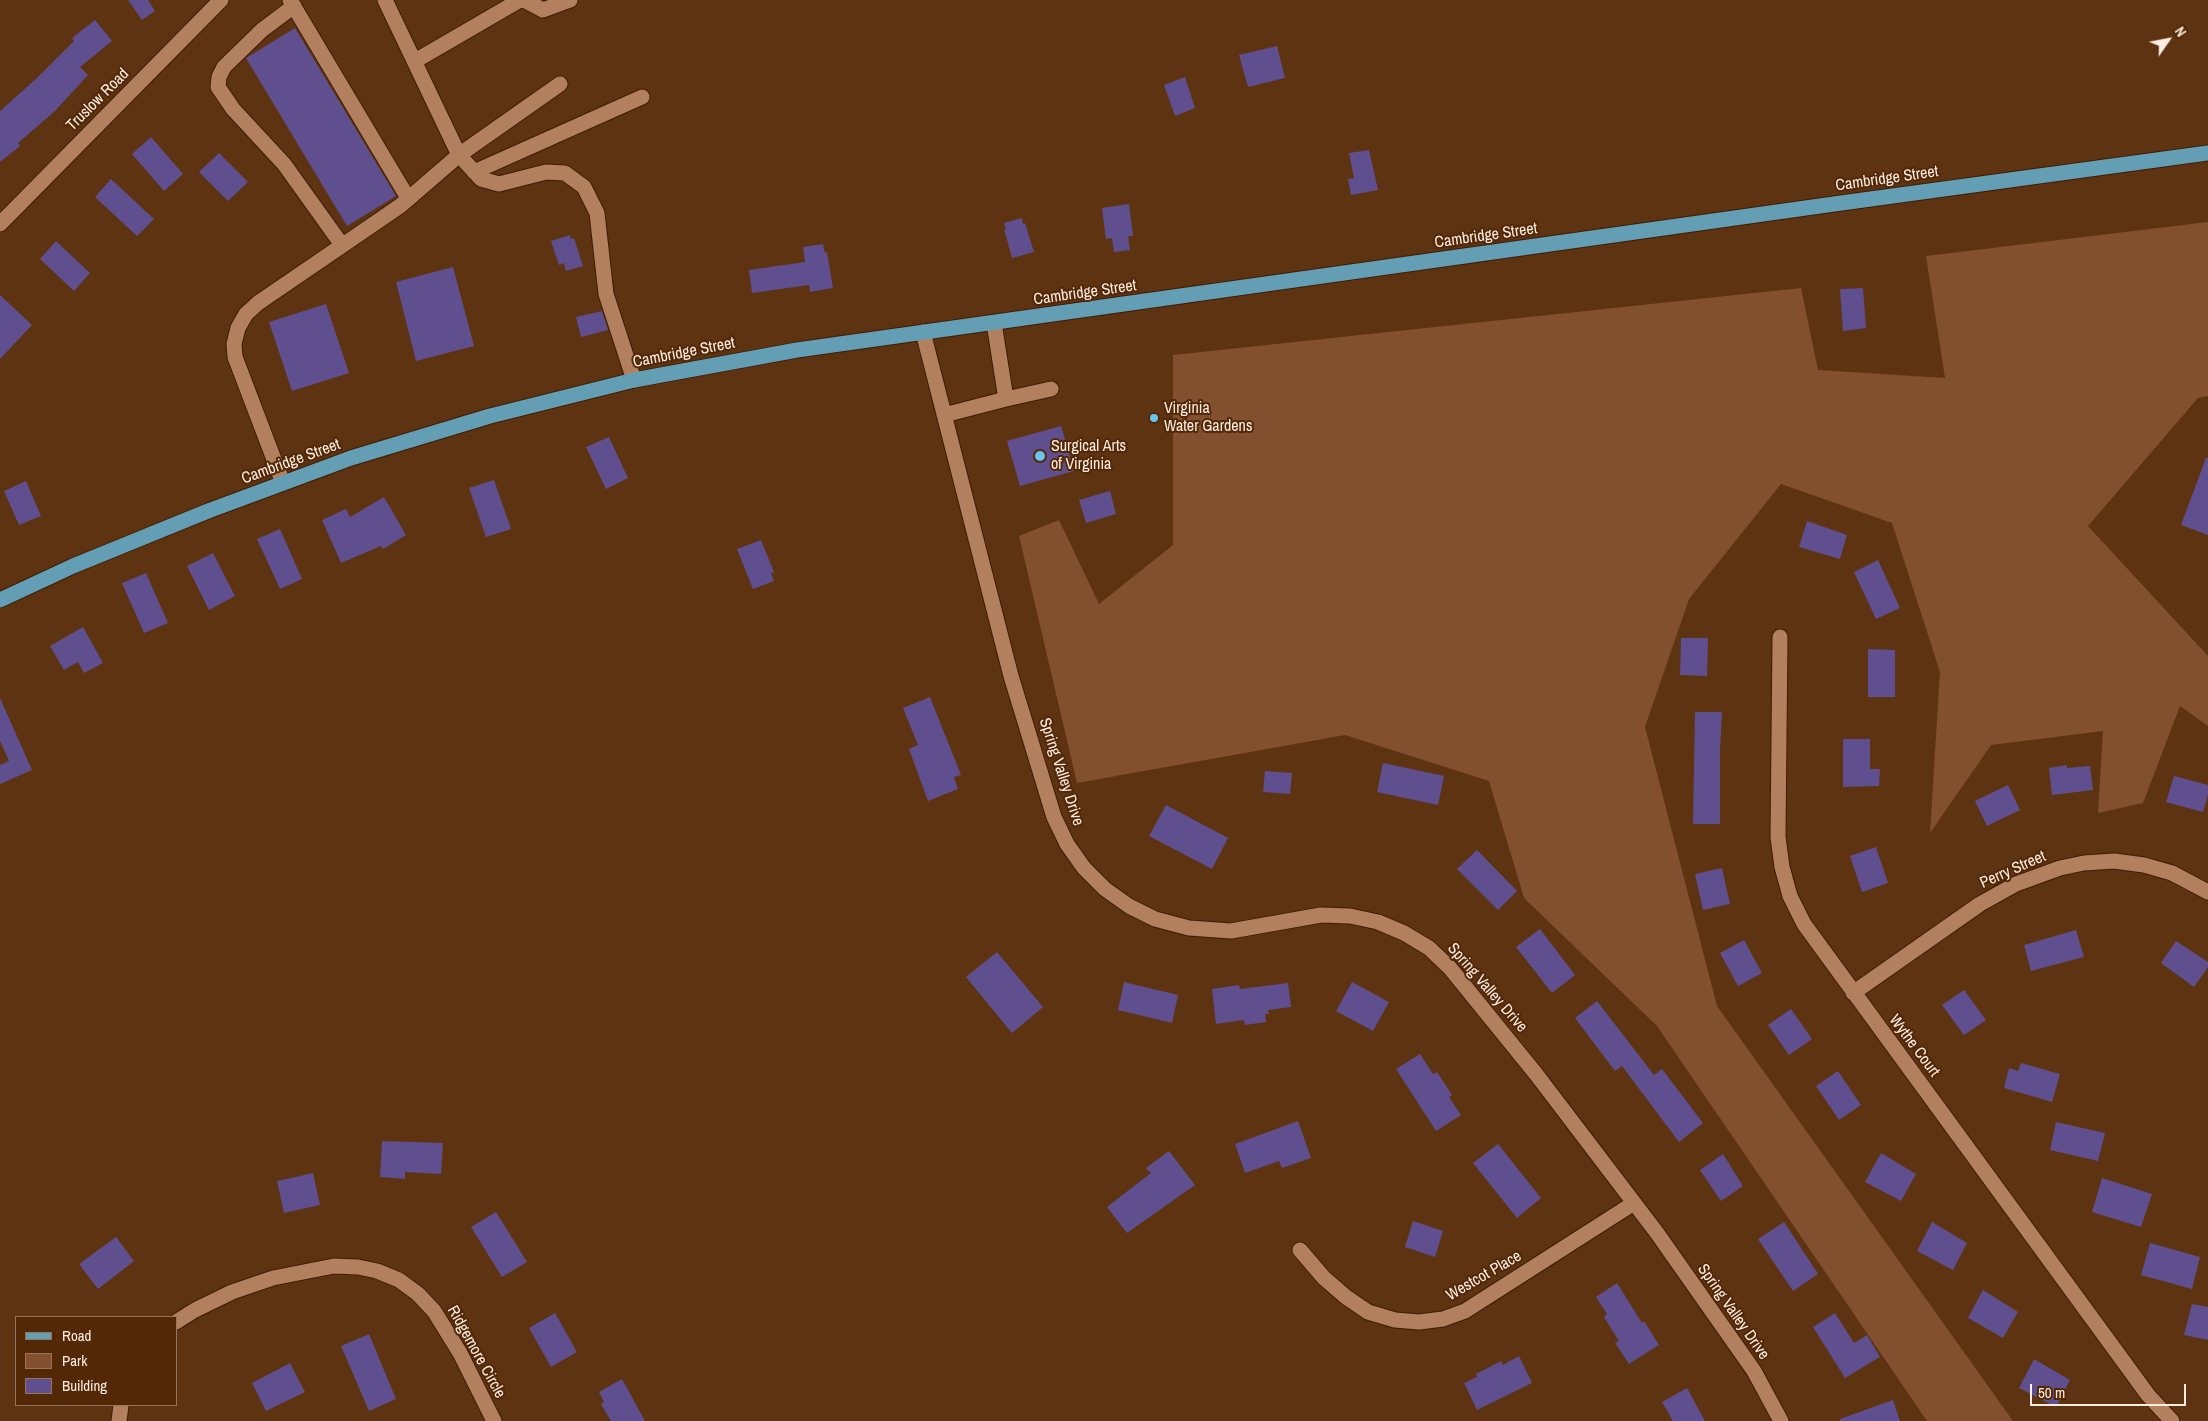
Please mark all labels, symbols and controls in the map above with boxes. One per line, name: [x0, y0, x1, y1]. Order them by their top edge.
north arrow: [2143, 15, 2193, 65]
text: N: [2171, 23, 2190, 40]
street label: Truslow Road: [63, 65, 133, 135]
street label: Cambridge Street: [1834, 162, 1940, 196]
street label: Cambridge Street: [1433, 219, 1539, 253]
street label: Cambridge Street: [1032, 276, 1138, 310]
street label: Cambridge Street: [631, 334, 737, 372]
place label: Virginia Water Gardens: [1164, 399, 1252, 437]
marker: Virginia Water Gardens: [1148, 412, 1160, 424]
street label: Cambridge Street: [239, 435, 343, 489]
place label: Surgical Arts of Virginia: [1051, 437, 1126, 475]
marker: Surgical Arts of Virginia: [1033, 449, 1047, 463]
street label: Spring Valley Drive: [1035, 716, 1087, 828]
street label: Perry Street: [1977, 847, 2049, 893]
street label: Spring Valley Drive: [1443, 939, 1531, 1037]
street label: Wythe Court: [1884, 1011, 1944, 1081]
street label: Westcot Place: [1443, 1247, 1525, 1305]
street label: Spring Valley Drive: [1693, 1261, 1773, 1363]
street label: Ridgemore Circle: [443, 1302, 509, 1402]
legend: [15, 1316, 178, 1406]
text: Road: [62, 1325, 91, 1346]
text: Park: [62, 1350, 87, 1371]
scale bar: [2033, 1374, 2189, 1406]
text: Building: [62, 1375, 107, 1396]
text: 50 m: [2038, 1382, 2065, 1403]

